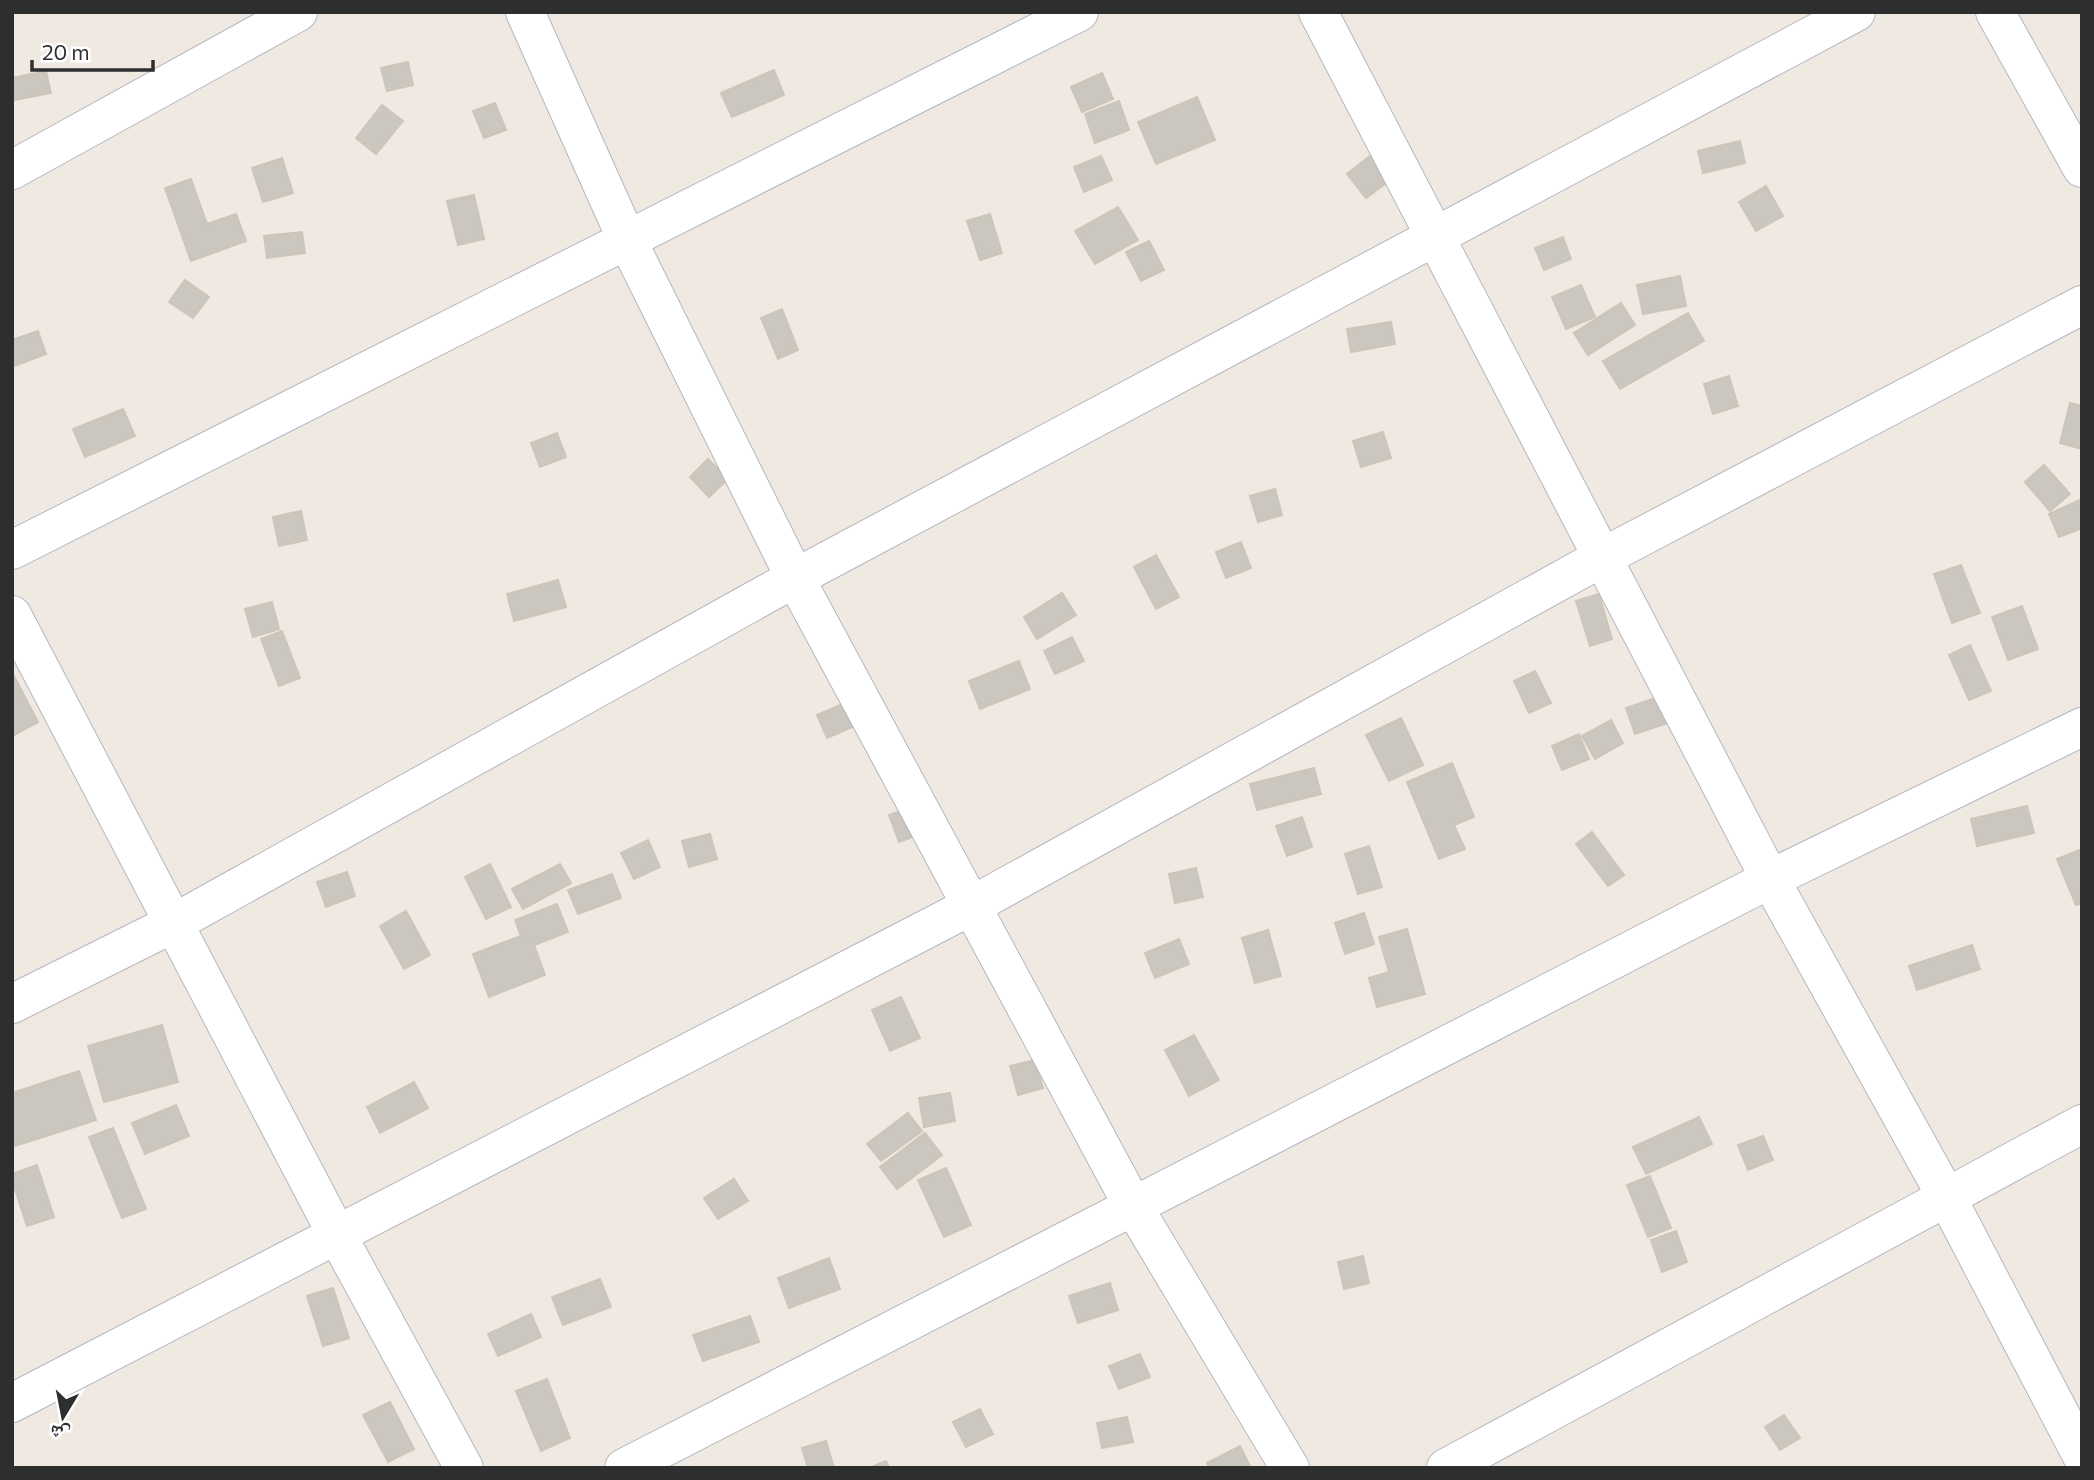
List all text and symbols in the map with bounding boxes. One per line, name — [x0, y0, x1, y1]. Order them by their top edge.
scale bar — [32, 28, 152, 72]
text: 20 m — [42, 39, 90, 64]
north arrow — [28, 1382, 98, 1452]
text: ش — [48, 1420, 72, 1447]

